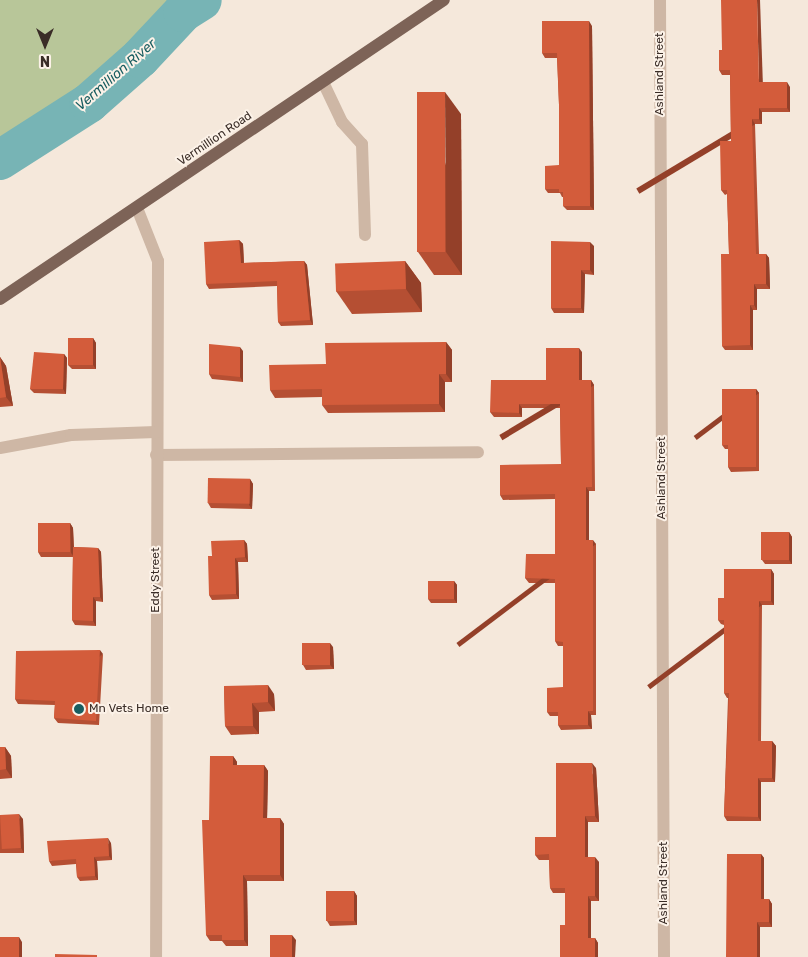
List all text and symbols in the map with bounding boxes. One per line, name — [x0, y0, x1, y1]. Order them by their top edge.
north arrow — [20, 20, 70, 70]
street label: Ashland Street — [653, 32, 667, 116]
water label: Vermillion River — [72, 36, 160, 114]
text: N — [40, 52, 50, 69]
street label: Vermillion Road — [175, 109, 255, 169]
street label: Ashland Street — [655, 436, 669, 520]
street label: Eddy Street — [149, 547, 163, 613]
place label: Mn Vets Home — [89, 702, 169, 716]
marker: Mn Vets Home — [73, 703, 85, 715]
street label: Ashland Street — [657, 841, 671, 925]

